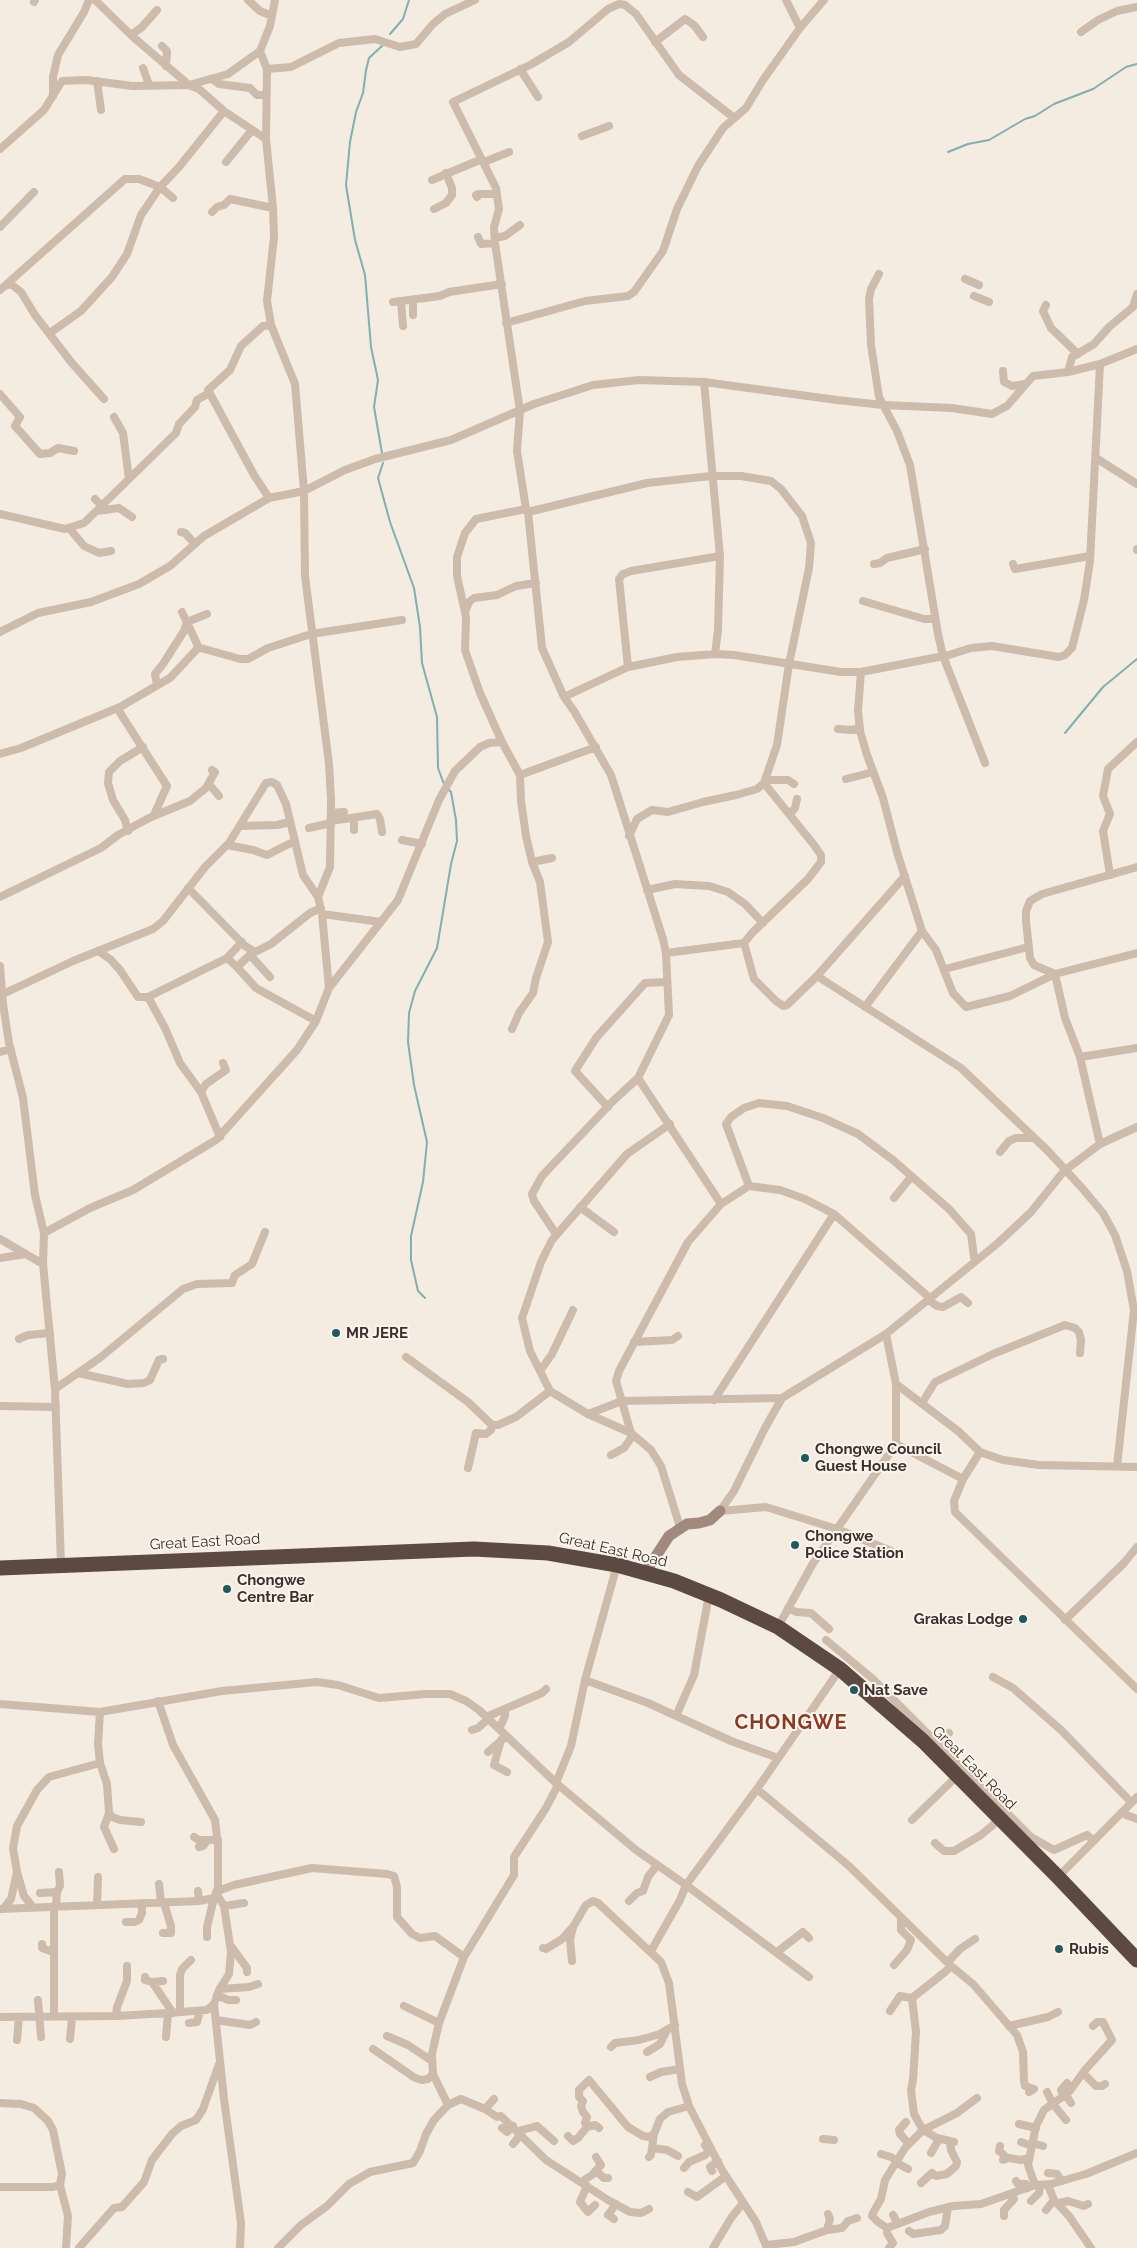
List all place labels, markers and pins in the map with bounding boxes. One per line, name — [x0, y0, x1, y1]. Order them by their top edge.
place label: MR JERE — [346, 1324, 408, 1342]
marker: MR JERE — [330, 1327, 342, 1339]
place label: Chongwe Council Guest House — [815, 1440, 942, 1475]
marker: Chongwe Council Guest House — [799, 1452, 811, 1464]
place label: Chongwe Police Station — [805, 1527, 904, 1562]
marker: Chongwe Police Station — [789, 1539, 801, 1551]
place label: Chongwe Centre Bar — [237, 1571, 314, 1606]
marker: Chongwe Centre Bar — [221, 1583, 233, 1595]
place label: Grakas Lodge — [914, 1610, 1013, 1628]
marker: Grakas Lodge — [1017, 1613, 1029, 1625]
place label: Nat Save — [864, 1681, 928, 1699]
marker: Nat Save — [848, 1684, 860, 1696]
place label: Rubis — [1069, 1940, 1109, 1958]
marker: Rubis — [1053, 1943, 1065, 1955]

